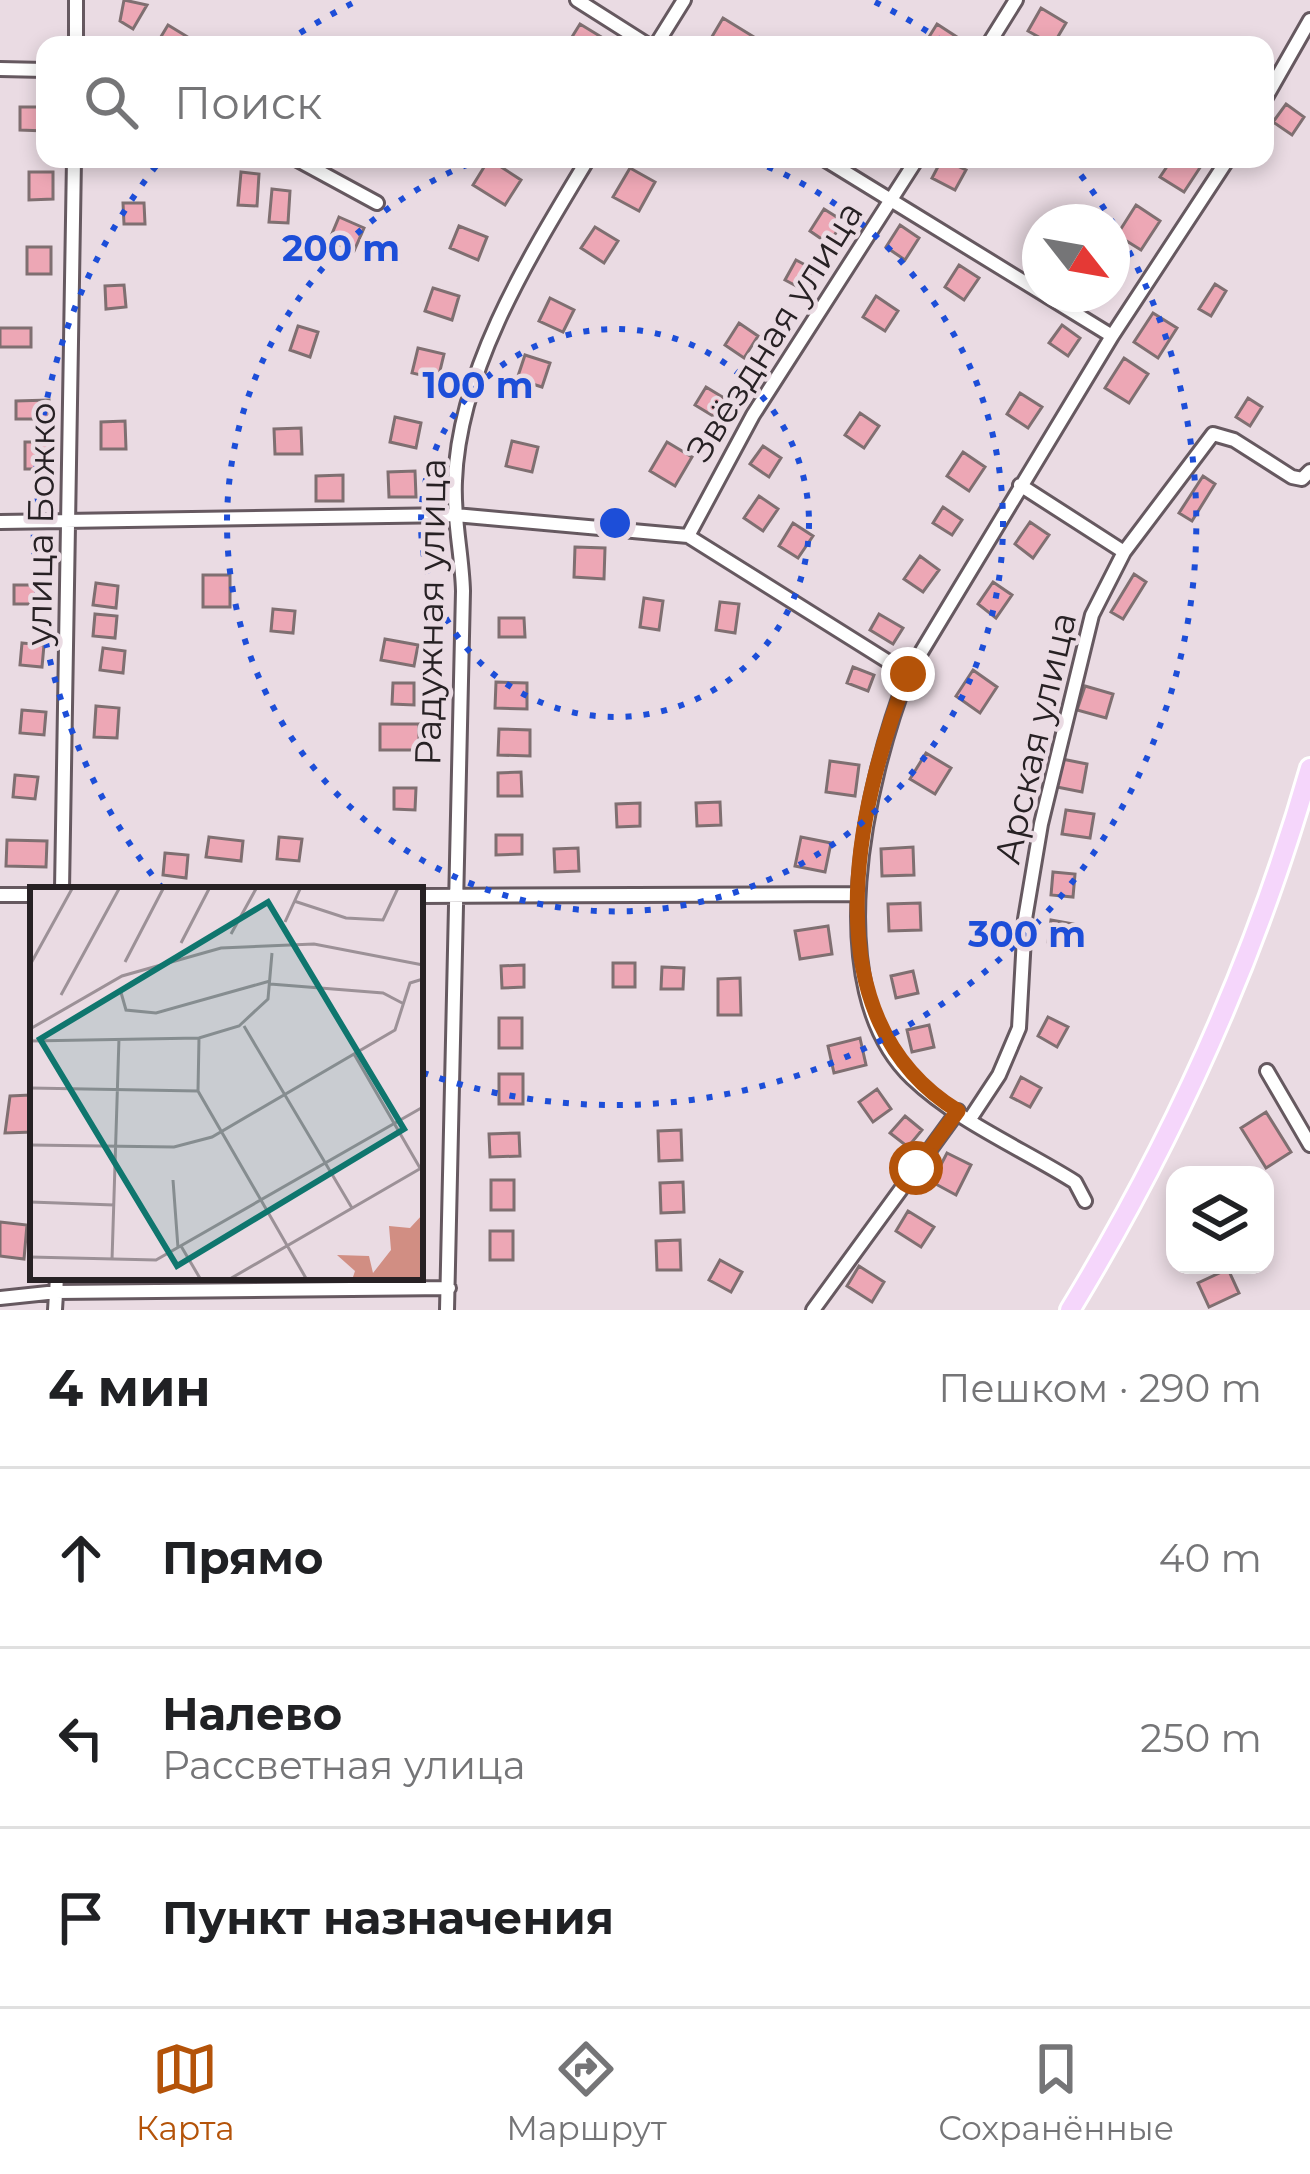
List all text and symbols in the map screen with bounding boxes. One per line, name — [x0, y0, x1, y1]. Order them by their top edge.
search box — [36, 36, 1274, 168]
icon: search — [78, 69, 144, 135]
text: Поиск — [174, 75, 322, 130]
street label: Звёздная улица — [676, 193, 872, 469]
north arrow — [1022, 204, 1130, 312]
text: 200 m — [282, 226, 400, 270]
text: 100 m — [423, 363, 533, 407]
street label: улица Божко — [16, 402, 64, 647]
street label: Радужная улица — [405, 458, 455, 766]
centre of rings — [594, 502, 636, 544]
street label: Арская улица — [985, 608, 1085, 868]
route end — [881, 647, 935, 701]
inset map — [30, 887, 423, 1280]
text: 300 m — [967, 912, 1086, 956]
route start — [889, 1141, 943, 1195]
map controls — [1166, 1166, 1274, 1274]
button: layers — [1166, 1166, 1274, 1274]
text: 4 мин — [48, 1357, 211, 1419]
text: Пешком · 290 m — [938, 1364, 1262, 1412]
icon: ahead — [48, 1525, 114, 1591]
text: Прямо — [162, 1530, 323, 1585]
text: 40 m — [1159, 1534, 1262, 1582]
text: Налево — [162, 1686, 342, 1741]
icon: left — [48, 1705, 114, 1771]
text: 250 m — [1140, 1714, 1262, 1762]
text: Рассветная улица — [162, 1741, 525, 1789]
icon: arrive — [48, 1885, 114, 1951]
text: Пункт назначения — [162, 1890, 614, 1945]
tab: Карта — [136, 2036, 235, 2148]
tab: Маршрут — [506, 2036, 667, 2148]
tab: Сохранённые — [938, 2036, 1174, 2148]

